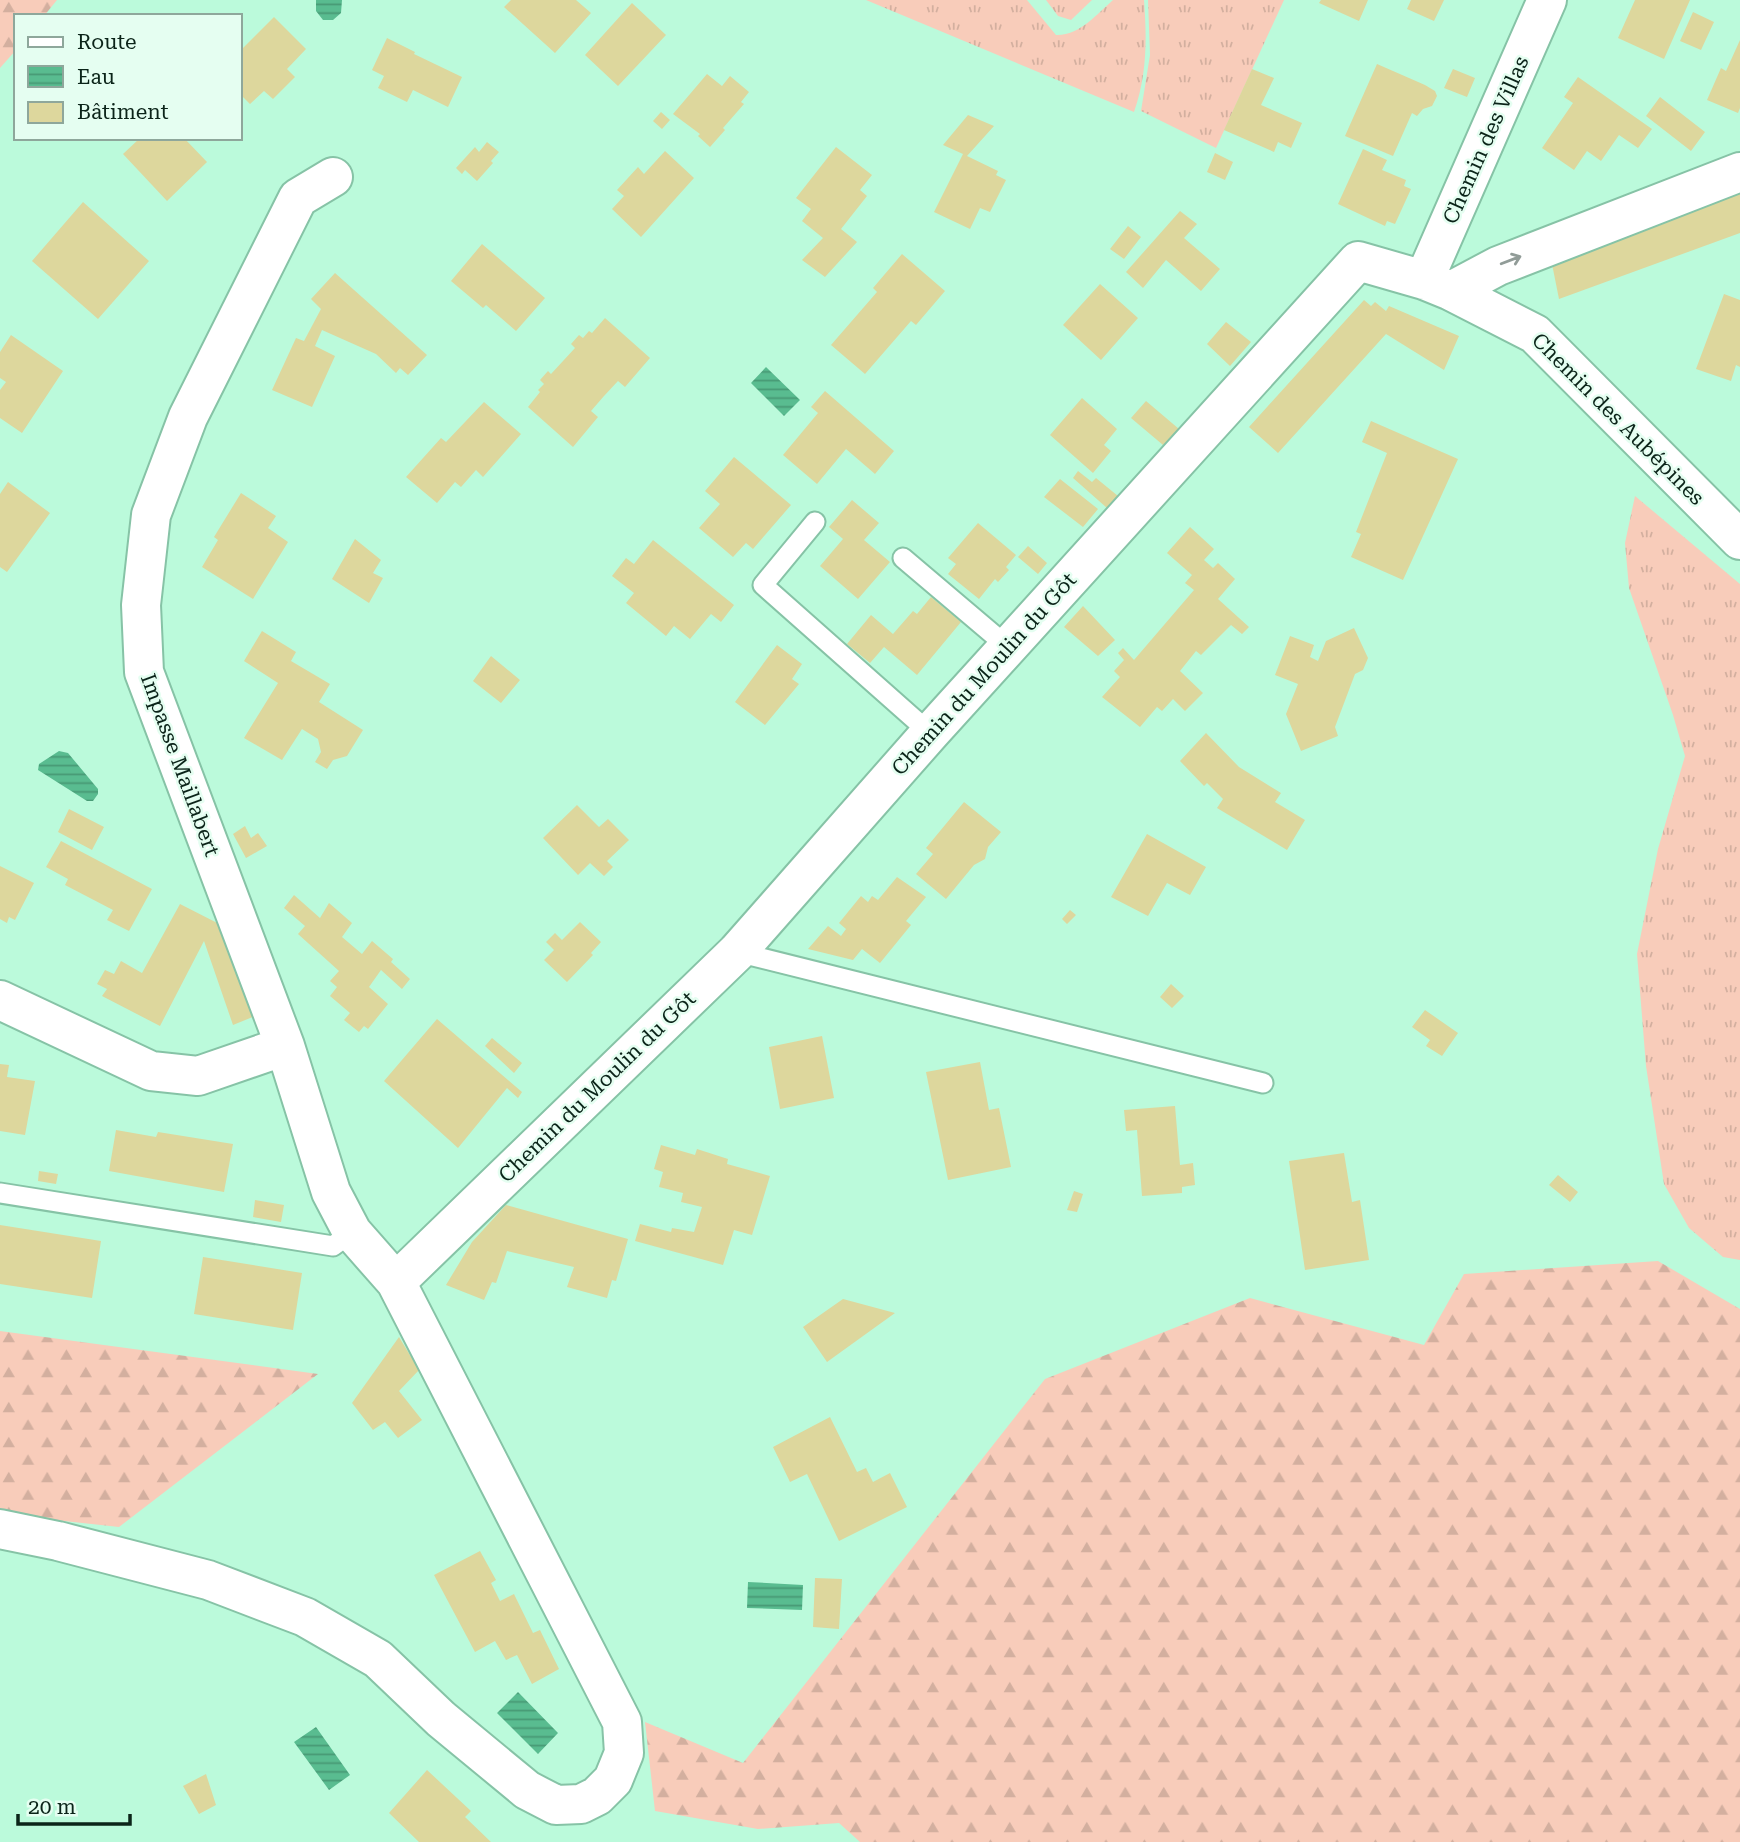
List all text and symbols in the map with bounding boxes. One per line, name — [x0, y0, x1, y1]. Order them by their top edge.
legend — [14, 14, 242, 140]
text: Route — [77, 30, 136, 54]
street label: Chemin des Villas — [1438, 52, 1534, 227]
text: Eau — [77, 65, 115, 89]
text: Bâtiment — [77, 100, 169, 124]
one-way arrow — [1500, 253, 1522, 266]
street label: Chemin des Aubépines — [1527, 328, 1709, 510]
street label: Chemin du Moulin du Gôt — [887, 568, 1081, 780]
street label: Impasse Maillabert — [136, 670, 224, 860]
street label: Chemin du Moulin du Gôt — [494, 987, 700, 1187]
scale bar — [18, 1783, 130, 1827]
text: 20 m — [28, 1795, 76, 1819]

